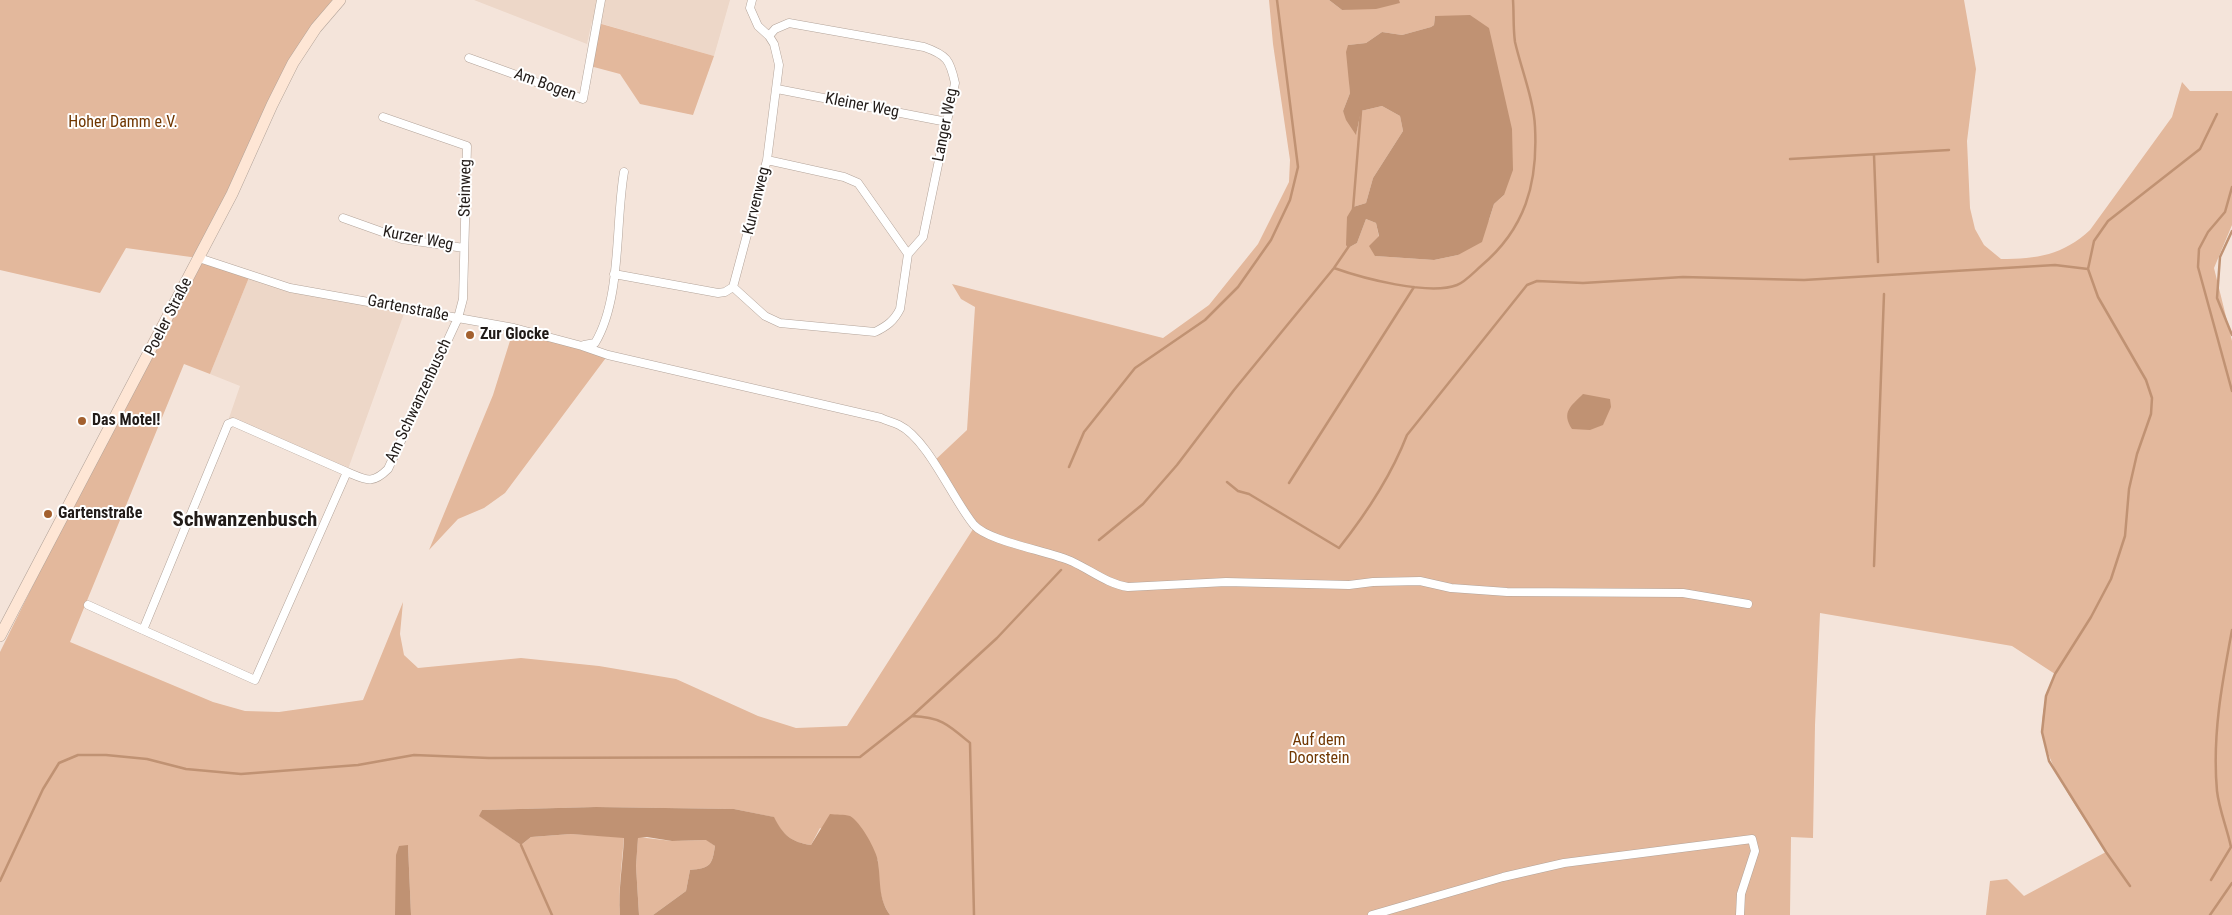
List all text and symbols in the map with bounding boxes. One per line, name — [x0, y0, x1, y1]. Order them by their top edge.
street label: Am Bogen — [511, 65, 579, 105]
street label: Langer Weg — [929, 87, 963, 163]
street label: Kleiner Weg — [824, 89, 900, 123]
park label: Hoher Damm e.V. — [68, 113, 178, 133]
street label: Steinweg — [456, 159, 476, 217]
street label: Kurvenweg — [739, 165, 775, 237]
street label: Kurzer Weg — [381, 223, 455, 255]
street label: Poeler Straße — [141, 275, 197, 359]
street label: Gartenstraße — [366, 292, 450, 326]
place label: Zur Glocke — [480, 325, 549, 345]
marker: Zur Glocke — [464, 329, 476, 341]
street label: Am Schwanzenbusch — [382, 336, 456, 466]
place label: Das Motel! — [92, 411, 160, 431]
marker: Das Motel! — [76, 415, 88, 427]
place label: Gartenstraße — [58, 504, 142, 524]
marker: Gartenstraße — [42, 508, 54, 520]
district label: Schwanzenbusch — [173, 508, 317, 534]
park label: Auf dem Doorstein — [1288, 731, 1350, 769]

